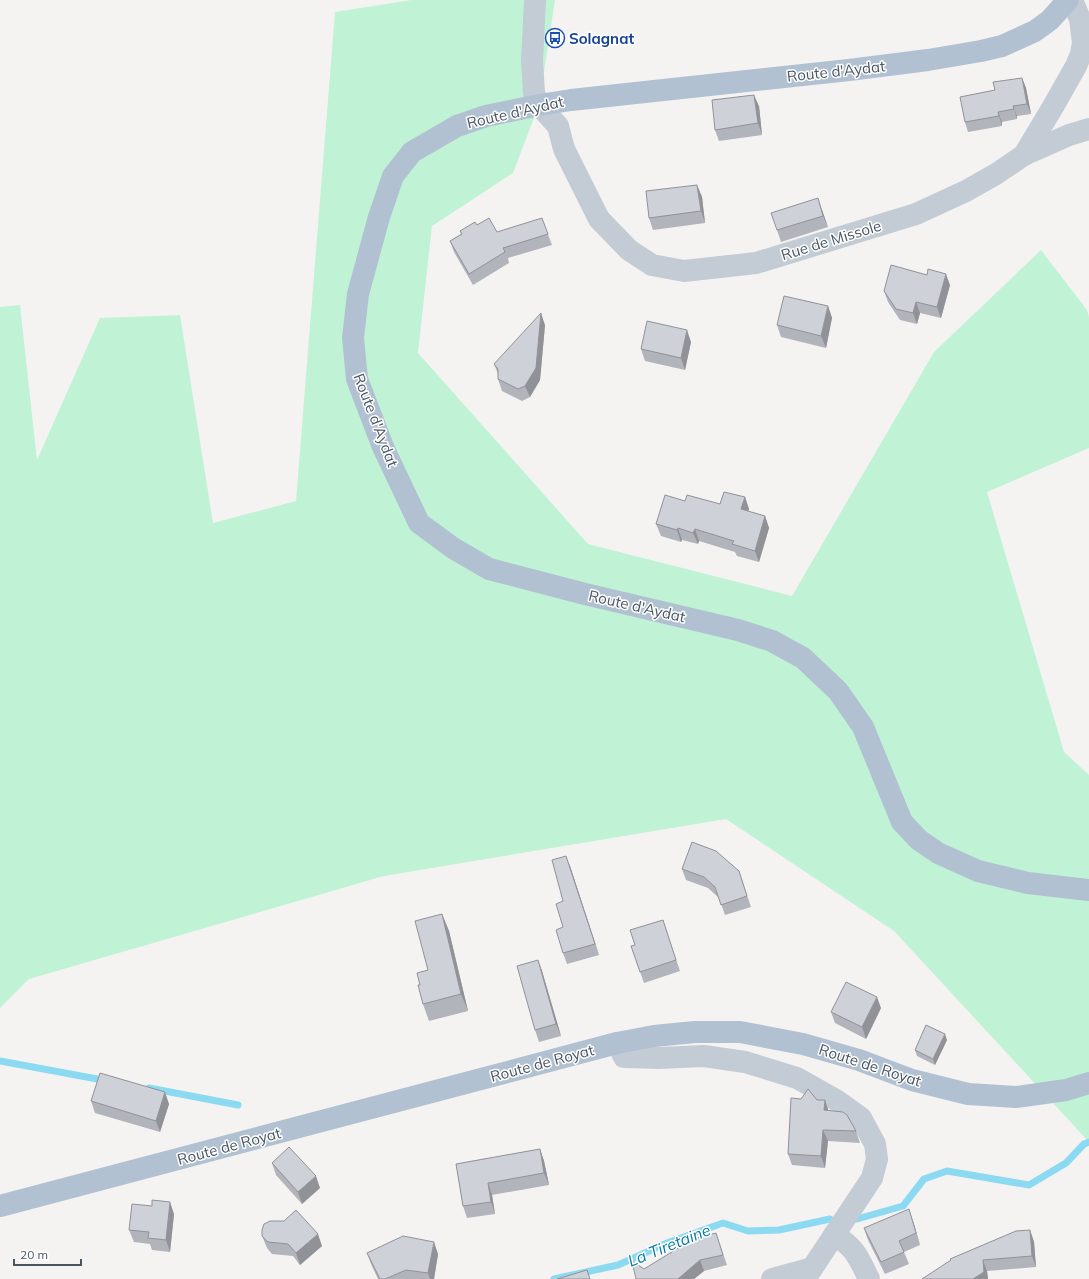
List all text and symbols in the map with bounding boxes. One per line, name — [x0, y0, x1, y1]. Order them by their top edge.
bus stop icon: Solagnat — [544, 27, 566, 49]
place label: Solagnat — [569, 29, 634, 48]
street label: Route d'Aydat — [786, 56, 886, 86]
street label: Route d'Aydat — [465, 92, 565, 132]
street label: Rue de Missole — [779, 216, 883, 264]
street label: Route d'Aydat — [349, 371, 403, 469]
street label: Route d'Aydat — [587, 586, 687, 626]
street label: Route de Royat — [488, 1040, 596, 1086]
street label: Route de Royat — [816, 1040, 924, 1090]
street label: Route de Royat — [175, 1123, 283, 1169]
water label: La Tiretaine — [625, 1219, 714, 1271]
scale bar — [14, 1241, 81, 1267]
text: 20 m — [20, 1247, 48, 1262]

